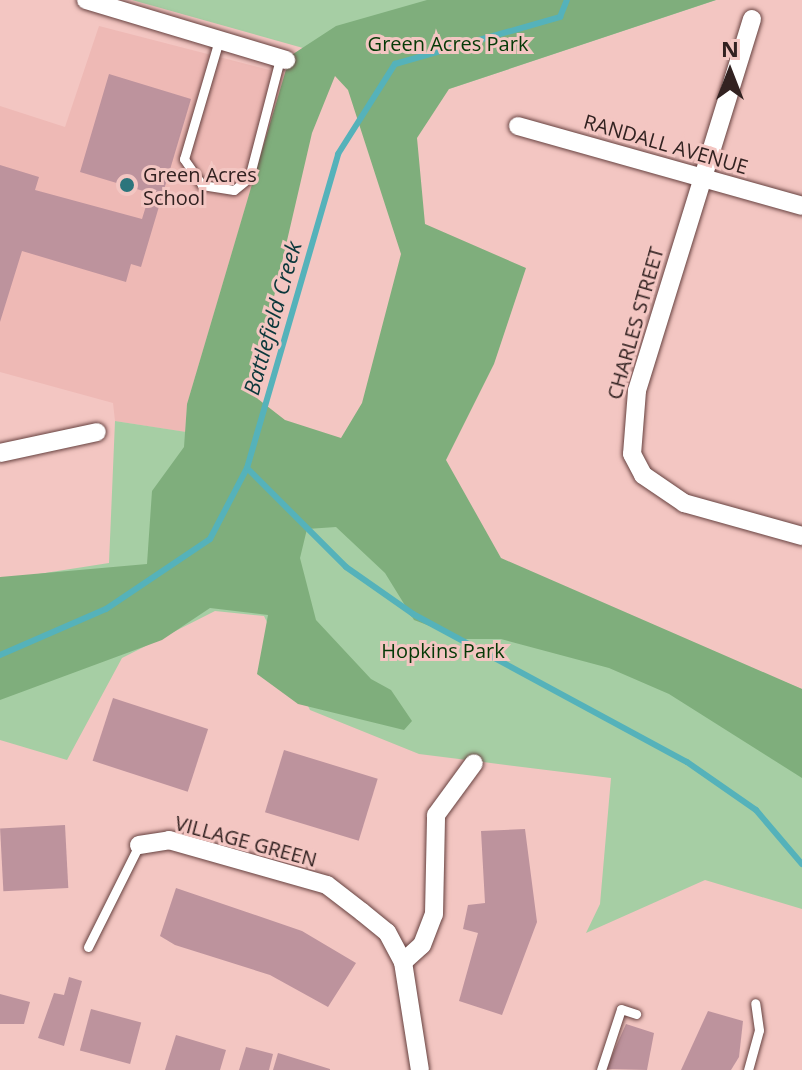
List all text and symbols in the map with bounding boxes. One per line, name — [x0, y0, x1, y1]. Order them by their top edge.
park label: Green Acres Park — [368, 31, 528, 55]
north arrow — [690, 32, 770, 112]
text: N — [721, 33, 739, 63]
street label: RANDALL AVENUE — [581, 109, 751, 179]
place label: Green Acres School — [143, 162, 257, 209]
marker: Green Acres School — [118, 176, 136, 194]
water label: Battlefield Creek — [237, 238, 307, 398]
street label: CHARLES STREET — [602, 244, 668, 402]
park label: Hopkins Park — [381, 638, 505, 662]
street label: VILLAGE GREEN — [172, 811, 320, 871]

